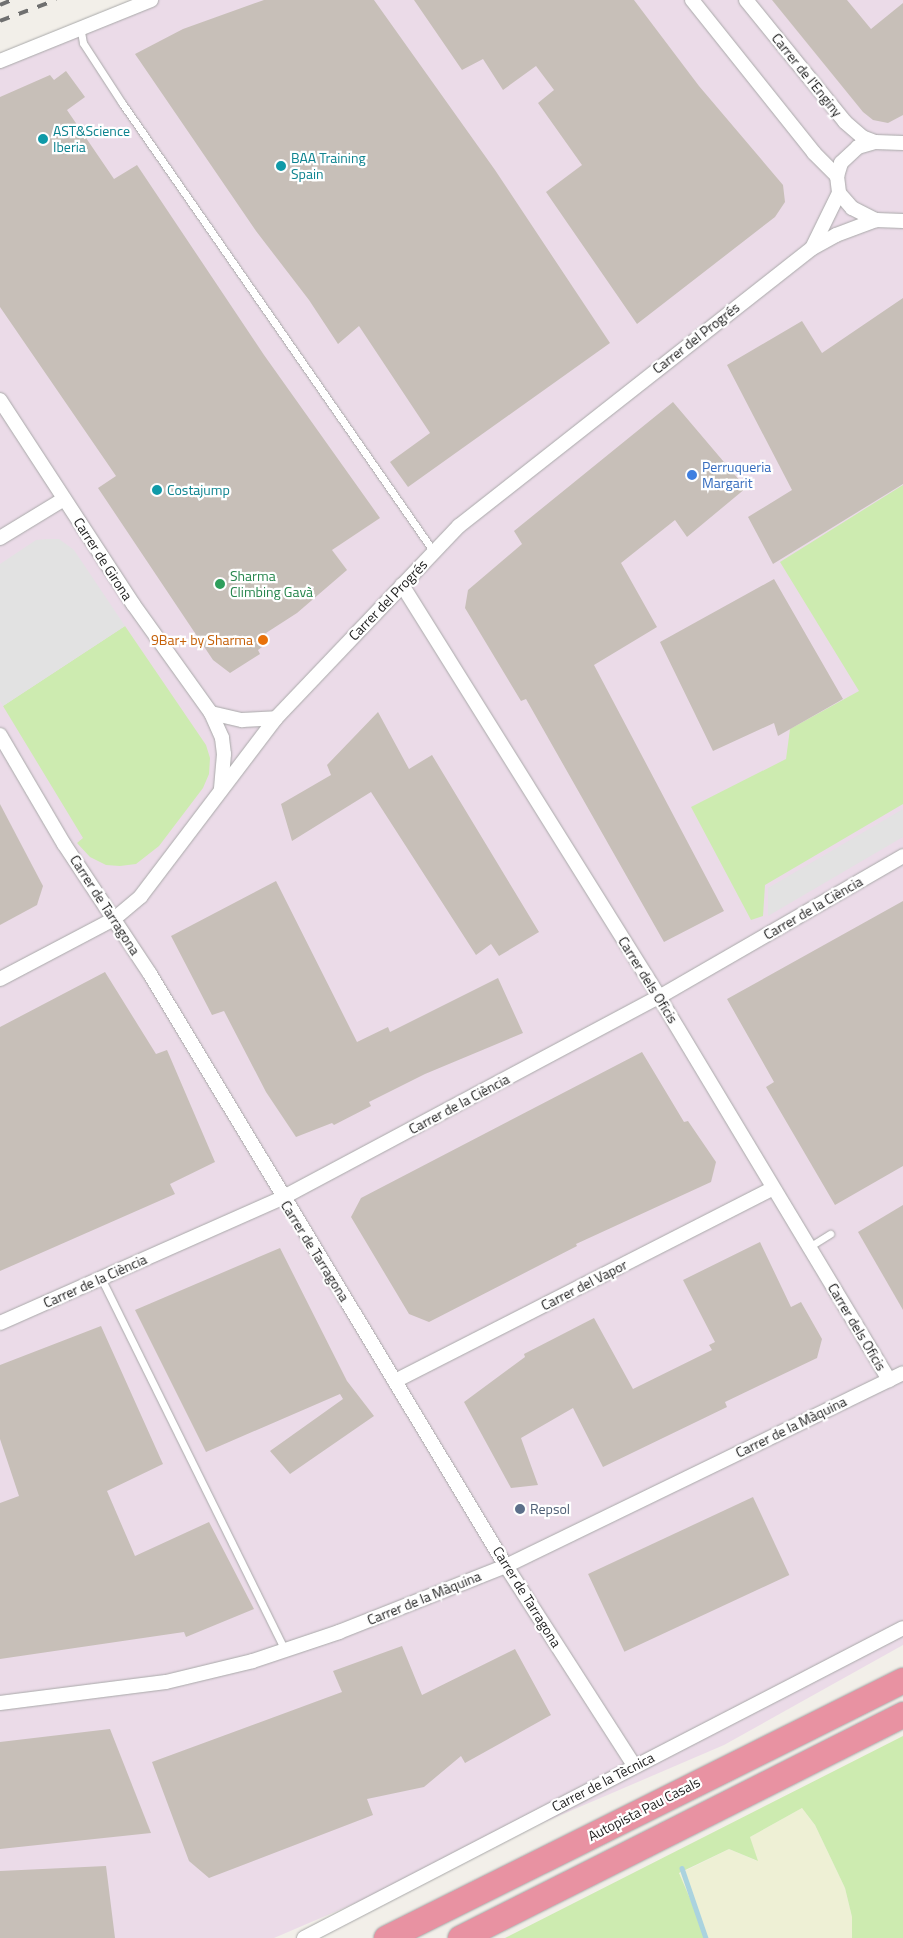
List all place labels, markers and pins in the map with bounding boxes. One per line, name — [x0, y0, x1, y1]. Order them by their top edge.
place label: AST&Science Iberia — [53, 123, 130, 156]
marker: AST&Science Iberia — [37, 133, 49, 145]
place label: BAA Training Spain — [291, 150, 366, 182]
marker: BAA Training Spain — [275, 160, 287, 172]
place label: Perruqueria Margarit — [702, 459, 771, 492]
marker: Perruqueria Margarit — [686, 469, 698, 481]
place label: Costajump — [167, 482, 230, 498]
marker: Costajump — [151, 484, 163, 496]
place label: Sharma Climbing Gavà — [230, 568, 313, 600]
marker: Sharma Climbing Gavà — [214, 578, 226, 590]
place label: 9Bar+ by Sharma — [151, 632, 253, 648]
marker: 9Bar+ by Sharma — [257, 634, 269, 646]
place label: Repsol — [530, 1501, 570, 1517]
marker: Repsol — [514, 1503, 526, 1515]

